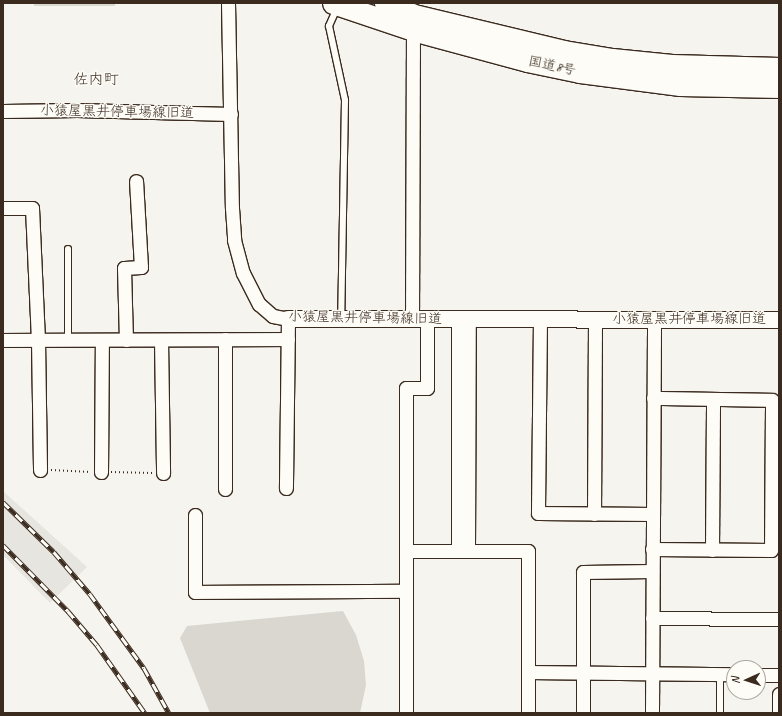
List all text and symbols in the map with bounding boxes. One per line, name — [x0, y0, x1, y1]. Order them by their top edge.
street label: 国道8号 — [527, 53, 577, 79]
district label: 佐内町 — [74, 71, 118, 89]
street label: 小猿屋黒井停車場線旧道 — [40, 102, 194, 122]
street label: 小猿屋黒井停車場線旧道 — [288, 308, 442, 328]
street label: 小猿屋黒井停車場線旧道 — [612, 311, 766, 327]
north arrow — [726, 660, 766, 700]
text: N — [728, 677, 742, 684]

